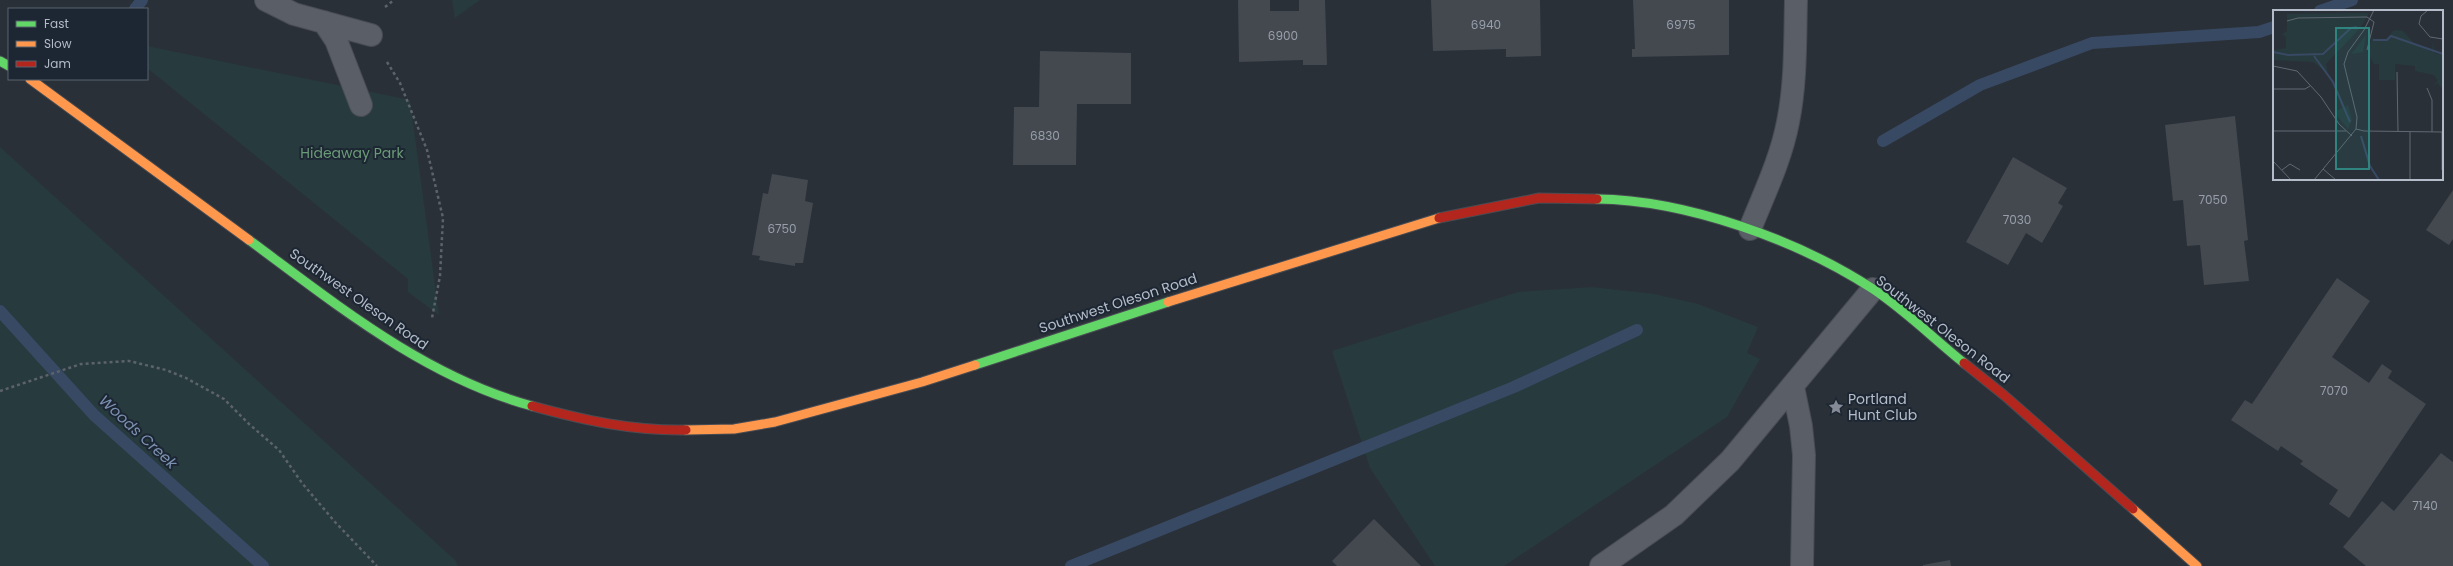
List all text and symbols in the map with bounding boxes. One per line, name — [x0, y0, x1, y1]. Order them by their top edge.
legend — [8, 8, 148, 80]
inset map — [2273, 10, 2443, 180]
text: Fast — [44, 15, 69, 32]
house number: 6940 — [1471, 16, 1501, 33]
house number: 6975 — [1666, 16, 1696, 33]
house number: 6900 — [1268, 27, 1298, 44]
text: Slow — [44, 35, 72, 52]
text: Jam — [44, 55, 71, 72]
house number: 6830 — [1030, 127, 1060, 144]
park label: Hideaway Park — [300, 143, 404, 163]
house number: 7050 — [2198, 191, 2228, 208]
house number: 7030 — [2003, 211, 2031, 228]
house number: 6750 — [767, 220, 797, 237]
street label: Southwest Oleson Road — [286, 243, 432, 355]
street label: Southwest Oleson Road — [1036, 268, 1200, 338]
street label: Southwest Oleson Road — [1872, 270, 2014, 388]
house number: 7070 — [2320, 382, 2348, 399]
place label: Portland Hunt Club — [1848, 389, 1917, 425]
water label: Woods Creek — [95, 390, 183, 474]
place icon: Portland Hunt Club — [1827, 398, 1845, 416]
house number: 7140 — [2412, 497, 2438, 514]

